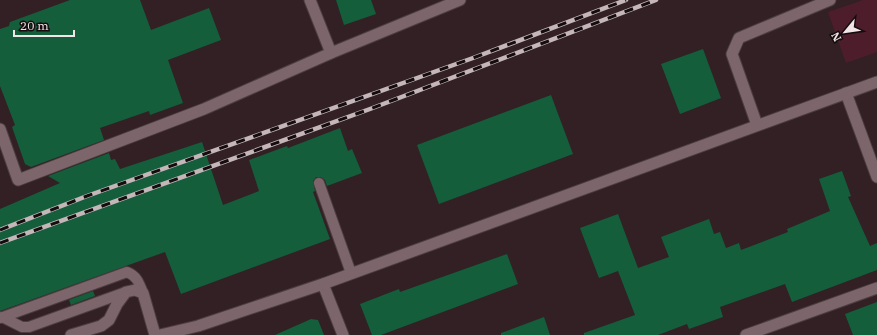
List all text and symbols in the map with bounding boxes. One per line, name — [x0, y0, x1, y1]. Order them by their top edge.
scale bar — [14, 12, 74, 38]
north arrow — [825, 12, 865, 52]
text: 20 m — [20, 18, 49, 33]
text: N — [828, 29, 844, 44]

